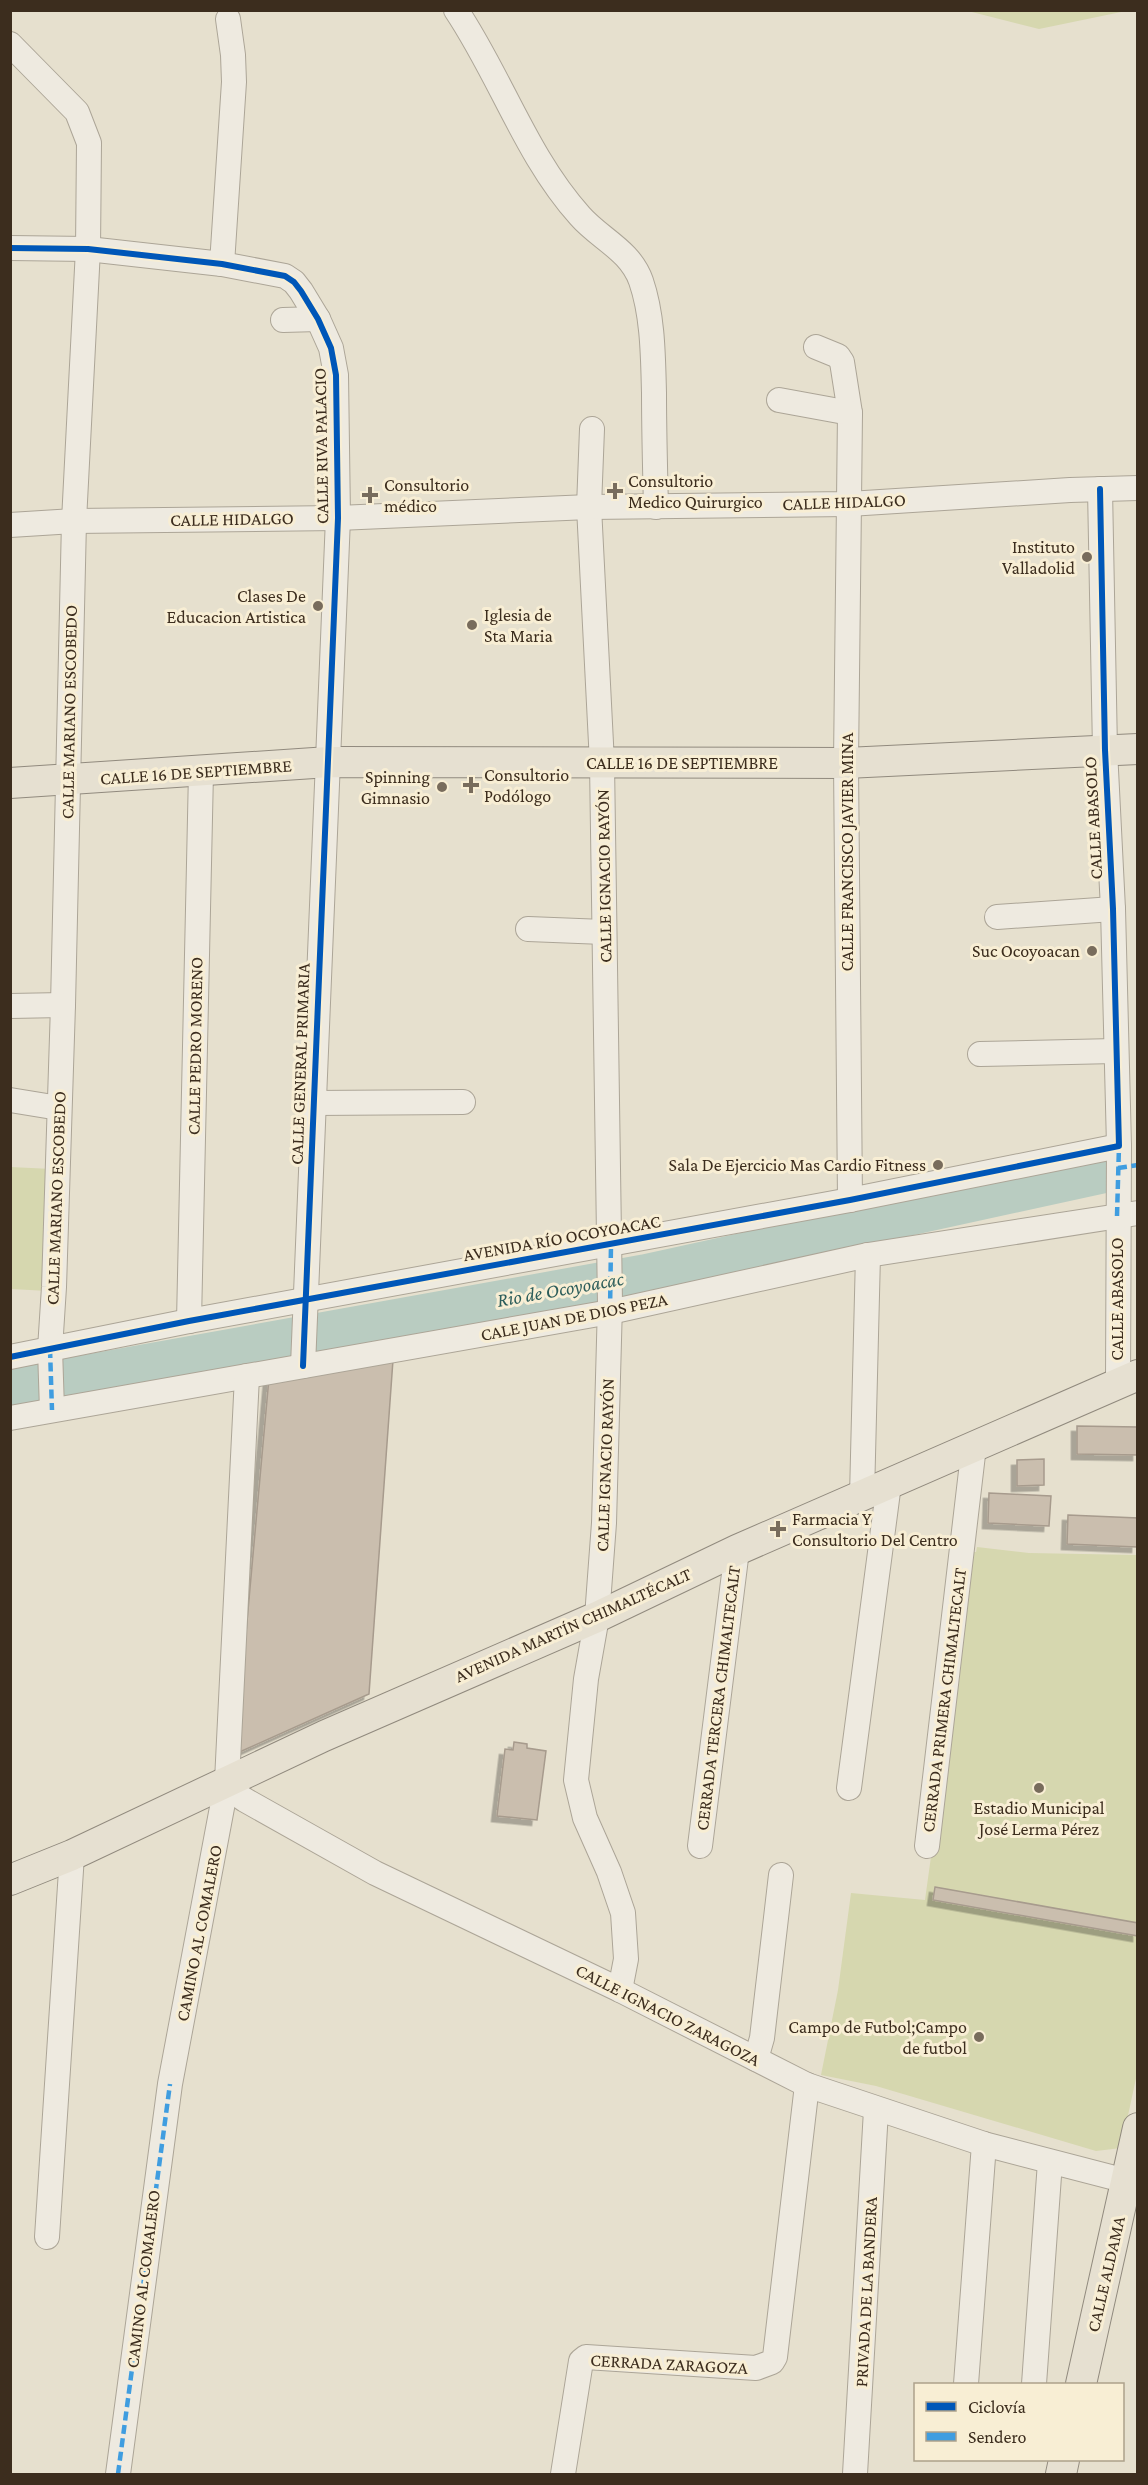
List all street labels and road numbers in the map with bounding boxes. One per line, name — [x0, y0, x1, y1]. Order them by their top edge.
street label: CALLE RIVA PALACIO — [310, 368, 332, 524]
street label: CALLE HIDALGO — [782, 490, 906, 514]
street label: CALLE HIDALGO — [170, 508, 294, 530]
street label: CALLE MARIANO ESCOBEDO — [57, 605, 81, 819]
street label: CALLE FRANCISCO JAVIER MINA — [837, 732, 857, 972]
street label: CALLE 16 DE SEPTIEMBRE — [586, 753, 778, 773]
street label: CALLE 16 DE SEPTIEMBRE — [99, 755, 293, 789]
street label: CALLE ABASOLO — [1080, 756, 1106, 880]
street label: CALLE IGNACIO RAYÓN — [592, 789, 616, 963]
street label: CALLE PEDRO MORENO — [183, 957, 207, 1135]
street label: CALLE GENERAL PRIMARIA — [286, 962, 314, 1165]
street label: CALLE MARIANO ESCOBEDO — [42, 1091, 70, 1305]
street label: AVENIDA RÍO OCOYOACAC — [462, 1211, 663, 1265]
street label: CALLE ABASOLO — [1107, 1237, 1127, 1361]
street label: CALE JUAN DE DIOS PEZA — [479, 1289, 670, 1345]
street label: CALLE IGNACIO RAYÓN — [592, 1378, 618, 1552]
street label: AVENIDA MARTÍN CHIMALTÉCALT — [452, 1564, 694, 1686]
street label: CERRADA TERCERA CHIMALTECALT — [692, 1564, 744, 1832]
street label: CERRADA PRIMERA CHIMALTECALT — [918, 1566, 970, 1833]
street label: CAMINO AL COMALERO — [172, 1843, 226, 2023]
street label: CALLE IGNACIO ZARAGOZA — [573, 1960, 764, 2071]
street label: CAMINO AL COMALERO — [122, 2189, 164, 2369]
street label: PRIVADA DE LA BANDERA — [851, 2195, 881, 2388]
street label: CALLE ALDAMA — [1083, 2213, 1129, 2334]
street label: CERRADA ZARAGOZA — [590, 2350, 749, 2378]

